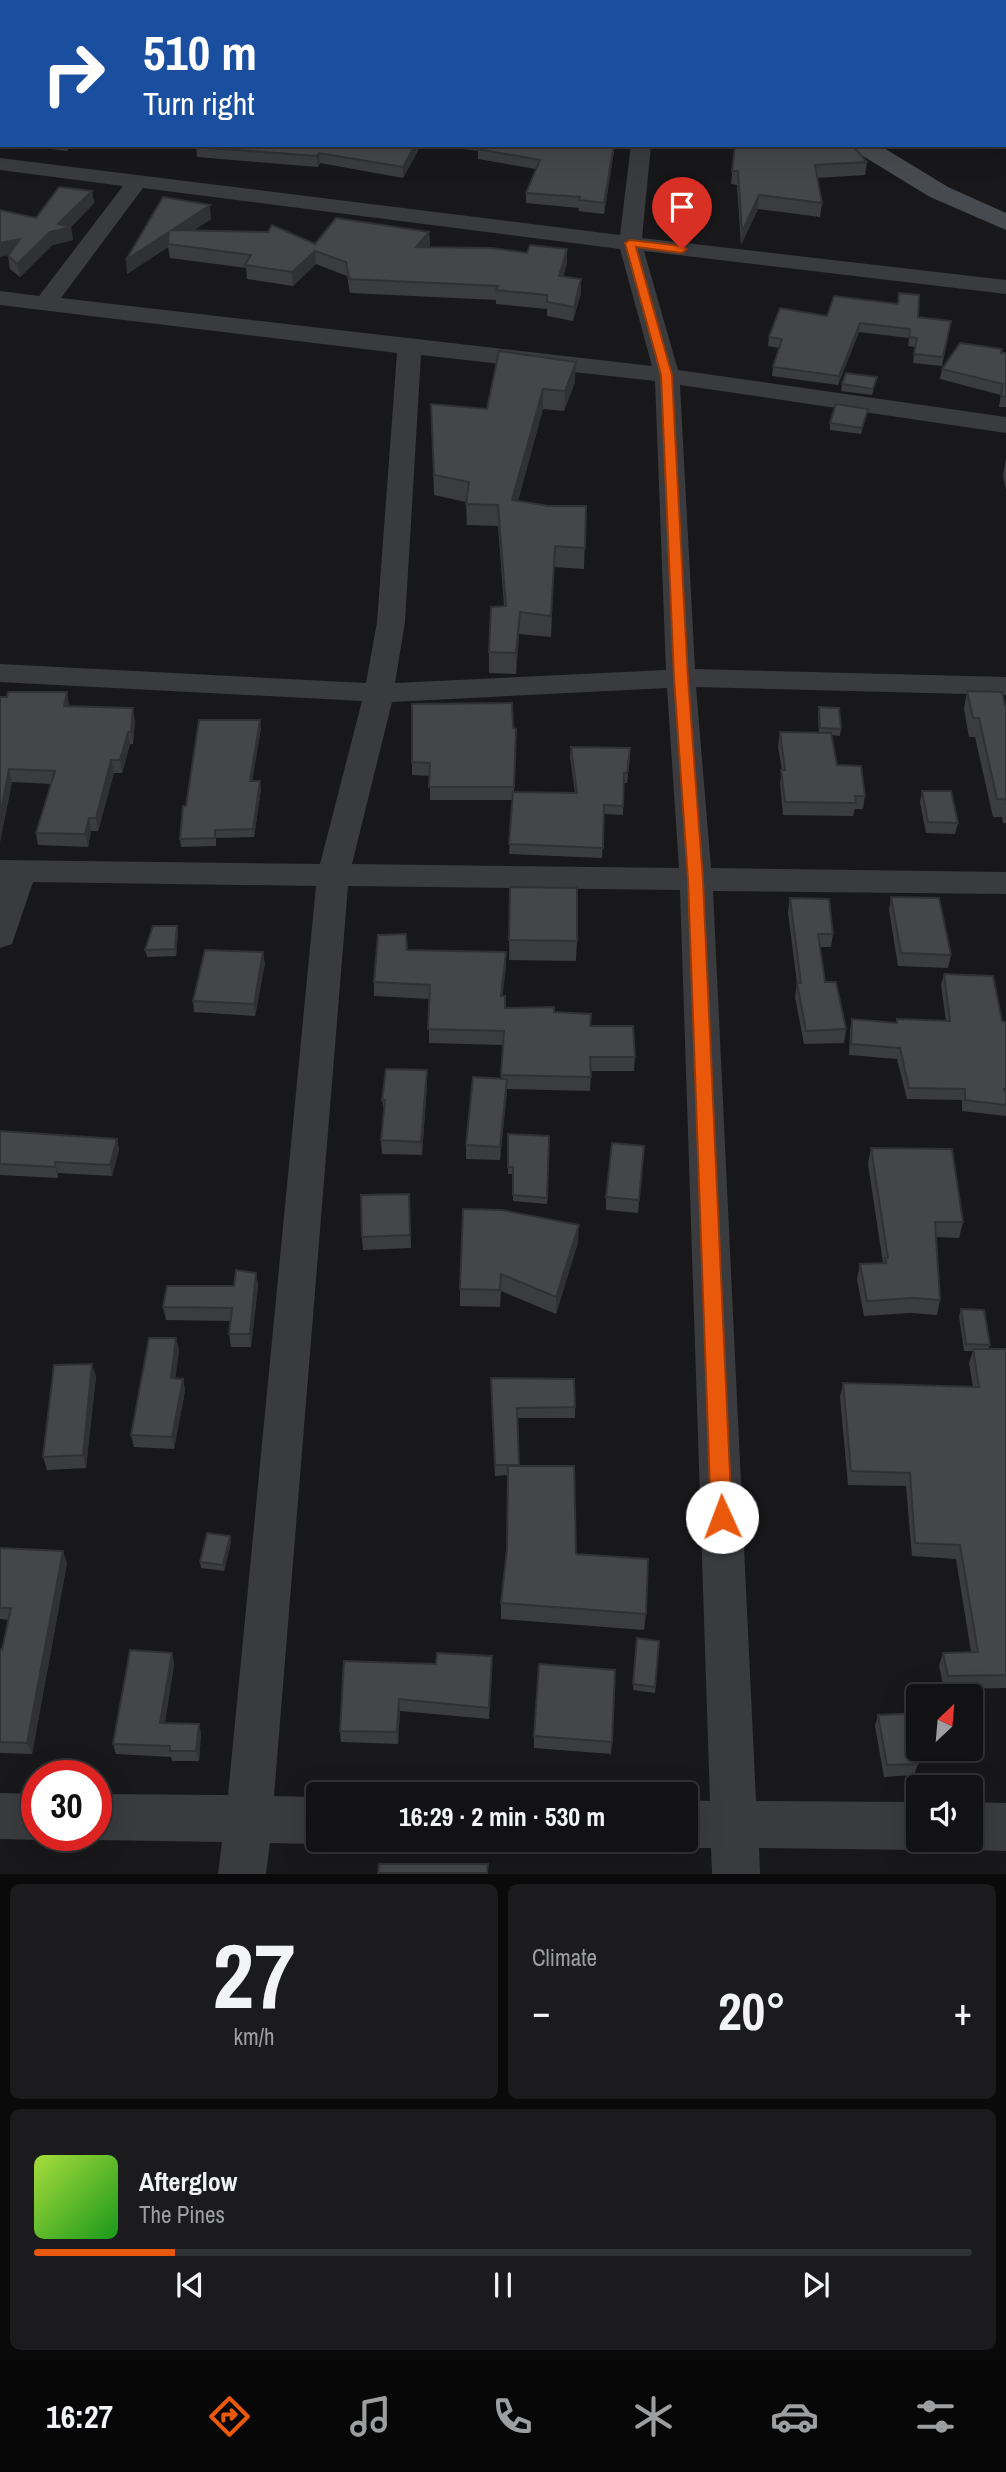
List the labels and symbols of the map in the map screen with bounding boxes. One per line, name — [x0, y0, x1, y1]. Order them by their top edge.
pin — [652, 177, 712, 249]
position arrow — [685, 1480, 759, 1554]
north arrow — [906, 1684, 984, 1760]
speed limit sign: 30 — [21, 1760, 112, 1851]

